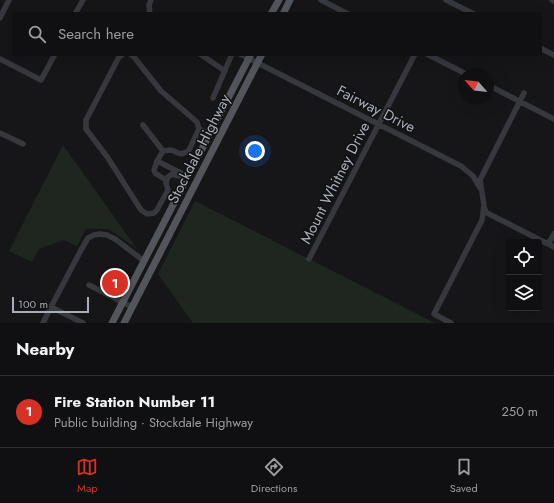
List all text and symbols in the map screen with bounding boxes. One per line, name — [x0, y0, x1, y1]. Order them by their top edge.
search box — [12, 12, 542, 56]
icon: search — [26, 23, 48, 45]
text: Search here — [58, 23, 134, 45]
north arrow — [458, 68, 494, 104]
street label: Fairway Drive — [333, 80, 419, 138]
street label: Stockdale Highway — [162, 90, 236, 208]
street label: Mount Whitney Drive — [295, 118, 375, 248]
your location — [245, 141, 265, 161]
map controls — [506, 239, 542, 311]
button: locate — [506, 239, 542, 275]
pin: 1 — [102, 268, 128, 298]
button: layers — [506, 275, 542, 311]
scale bar — [12, 295, 89, 314]
text: 100 m — [18, 296, 48, 312]
text: Nearby — [16, 337, 74, 361]
text: Fire Station Number 11 — [54, 391, 215, 413]
text: 1 — [26, 402, 32, 421]
text: 250 m — [501, 402, 538, 421]
text: Public building · Stockdale Highway — [54, 413, 253, 432]
tab: Map — [76, 456, 98, 496]
tab: Directions — [251, 456, 297, 496]
tab: Saved — [450, 456, 478, 496]

